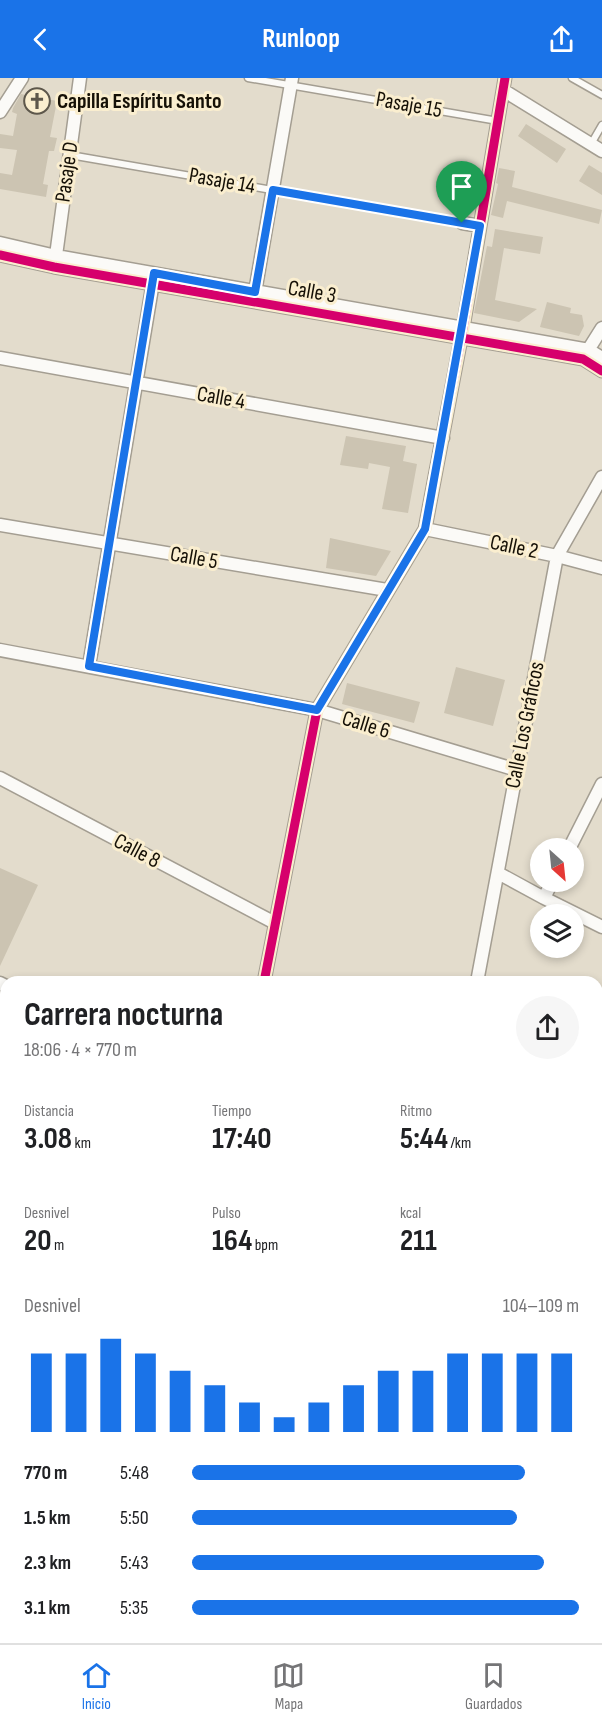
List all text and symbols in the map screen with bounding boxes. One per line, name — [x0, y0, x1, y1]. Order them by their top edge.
icon: back — [24, 23, 57, 56]
text: Runloop — [262, 23, 340, 55]
icon: share — [545, 23, 578, 56]
church icon: Capilla Espíritu Santo — [22, 86, 52, 116]
street label: Pasaje 15 — [374, 86, 444, 124]
place label: Capilla Espíritu Santo — [57, 88, 222, 115]
street label: Pasaje D — [49, 140, 85, 204]
pin — [436, 161, 487, 223]
street label: Pasaje 14 — [187, 162, 257, 200]
icon: arrive — [445, 170, 478, 203]
street label: Calle 3 — [286, 274, 338, 310]
street label: Calle 4 — [195, 380, 247, 416]
street label: Calle 2 — [488, 529, 540, 565]
street label: Calle 5 — [168, 541, 220, 576]
street label: Calle Los Gráficos — [499, 659, 551, 791]
street label: Calle 6 — [339, 705, 393, 745]
street label: Calle 8 — [109, 828, 165, 874]
north arrow — [530, 838, 584, 892]
map controls — [530, 838, 584, 958]
button: layers — [530, 904, 584, 958]
text: Carrera nocturna — [24, 995, 223, 1035]
button: share — [516, 996, 579, 1059]
text: 18:06 · 4 × 770 m — [24, 1038, 137, 1062]
text: Distancia — [24, 1102, 74, 1121]
text: Tiempo — [212, 1102, 251, 1121]
text: Ritmo — [400, 1102, 432, 1121]
text: 3.08 — [24, 1121, 72, 1157]
text: 17:40 — [212, 1121, 271, 1157]
text: 5:44 — [400, 1121, 448, 1157]
text: km — [72, 1134, 91, 1153]
text: /km — [448, 1134, 471, 1153]
text: Desnivel — [24, 1204, 69, 1223]
text: Pulso — [212, 1204, 241, 1223]
text: kcal — [400, 1204, 421, 1223]
text: 20 — [24, 1223, 51, 1259]
text: 164 — [212, 1223, 252, 1259]
text: 211 — [400, 1223, 437, 1259]
text: m — [51, 1236, 64, 1255]
text: bpm — [252, 1236, 278, 1255]
text: Desnivel — [24, 1294, 81, 1318]
text: 104–109 m — [503, 1294, 579, 1318]
text: 770 m — [24, 1461, 67, 1485]
text: 5:48 — [120, 1461, 149, 1485]
text: 1.5 km — [24, 1506, 70, 1530]
text: 5:50 — [120, 1506, 149, 1530]
text: 2.3 km — [24, 1551, 71, 1575]
text: 5:43 — [120, 1551, 149, 1575]
text: 3.1 km — [24, 1596, 70, 1620]
text: 5:35 — [120, 1596, 148, 1620]
tab: Inicio — [80, 1659, 113, 1714]
tab: Mapa — [272, 1659, 305, 1714]
tab: Guardados — [465, 1659, 522, 1714]

